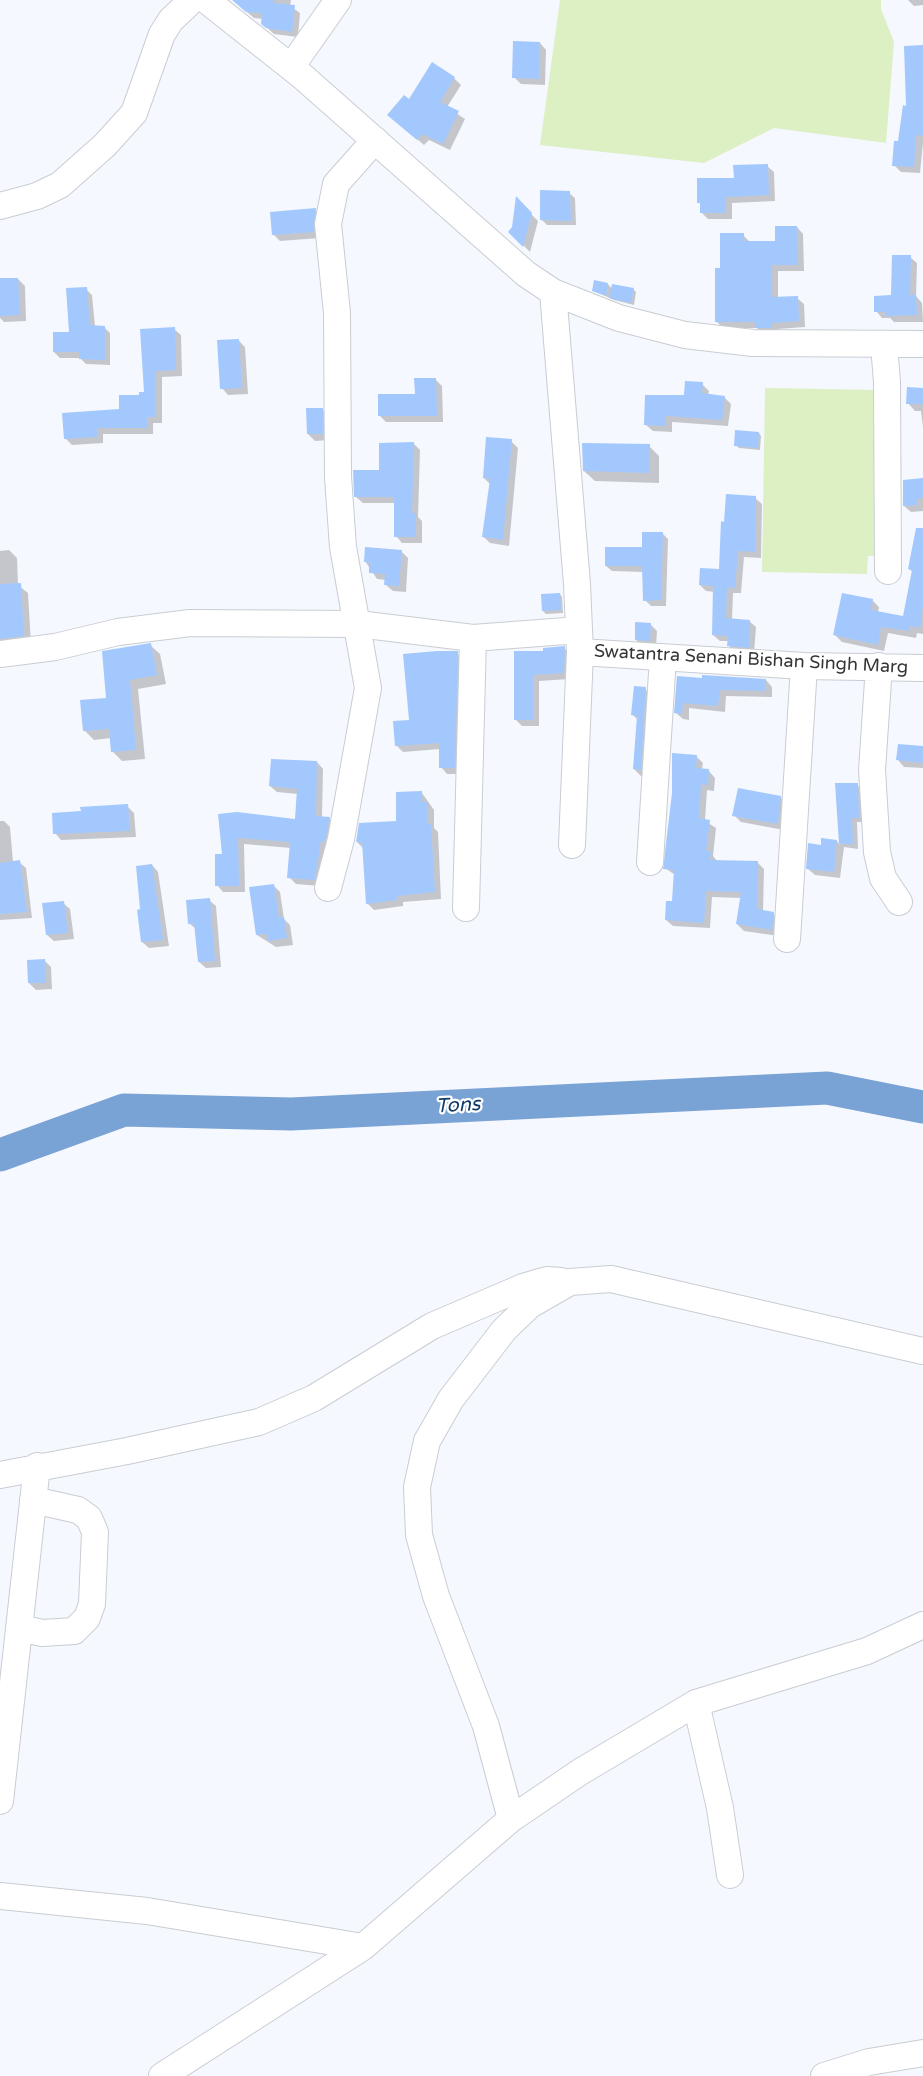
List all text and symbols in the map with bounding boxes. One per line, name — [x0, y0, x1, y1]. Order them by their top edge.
street label: Swatantra Senani Bishan Singh Marg — [593, 641, 909, 679]
water label: Tons — [435, 1093, 481, 1119]

